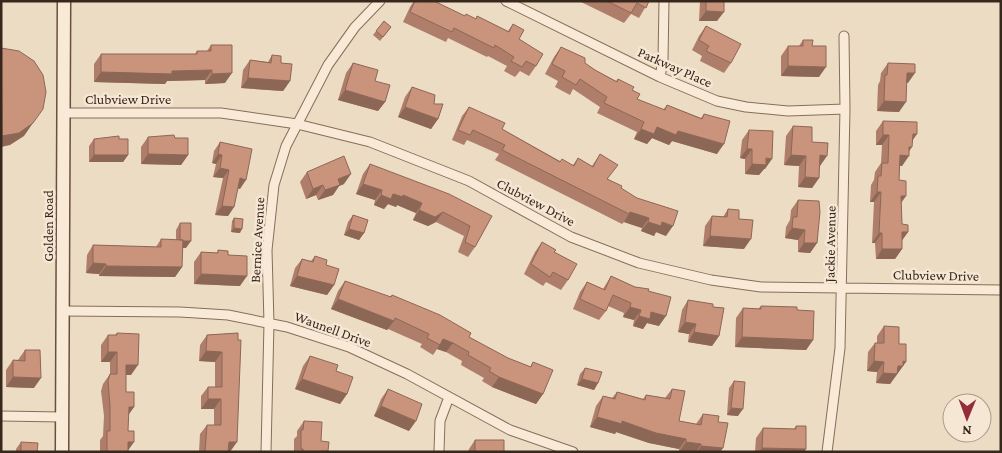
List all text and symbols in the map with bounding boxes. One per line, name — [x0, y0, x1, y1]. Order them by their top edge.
street label: Parkway Place — [635, 44, 715, 90]
street label: Clubview Drive — [85, 91, 171, 107]
street label: Clubview Drive — [494, 175, 578, 229]
street label: Golden Road — [40, 190, 56, 262]
street label: Bernice Avenue — [247, 197, 267, 283]
street label: Jackie Avenue — [821, 205, 839, 285]
street label: Clubview Drive — [893, 266, 979, 284]
street label: Waunell Drive — [293, 308, 373, 350]
north arrow — [942, 393, 992, 443]
text: N — [961, 423, 972, 439]

